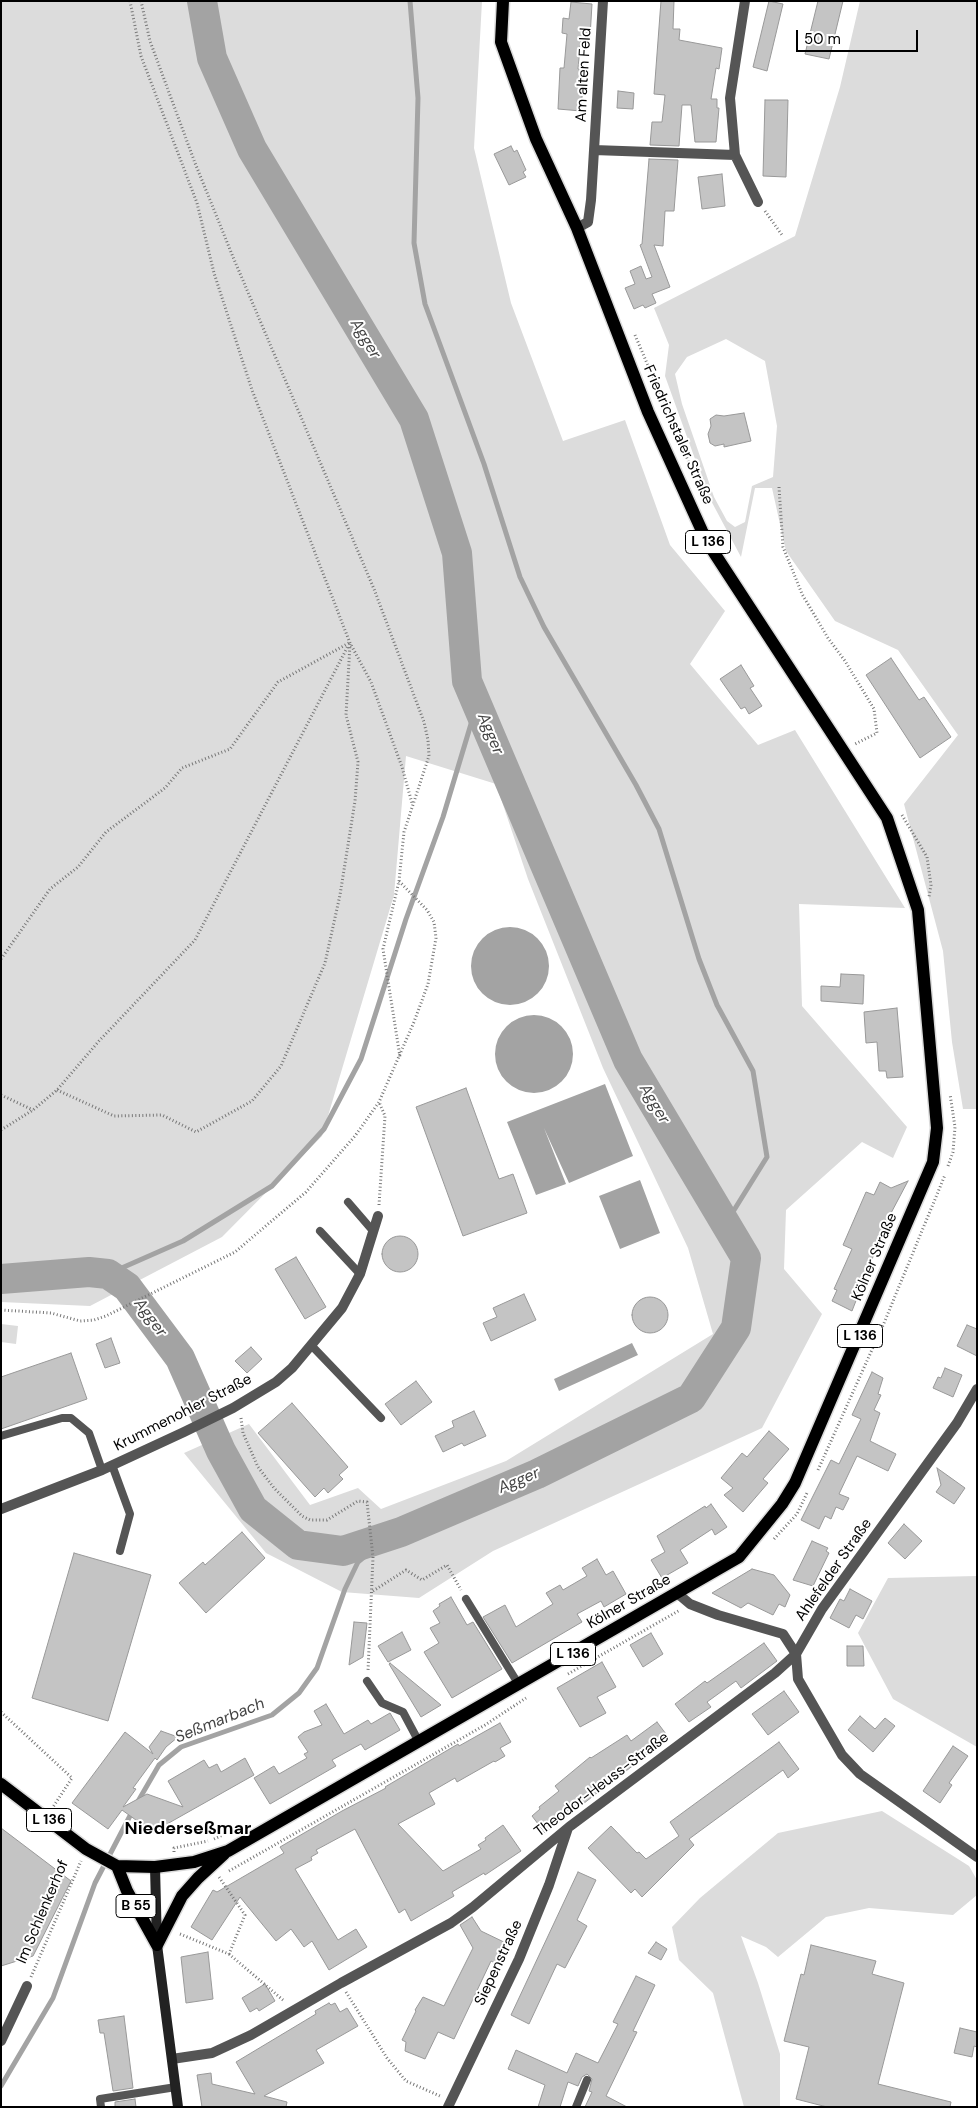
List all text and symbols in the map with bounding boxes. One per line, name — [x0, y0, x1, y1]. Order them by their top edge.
scale bar — [798, 20, 920, 52]
street label: Am alten Feld — [573, 27, 595, 123]
text: 50 m — [804, 29, 841, 49]
water label: Agger — [346, 316, 384, 362]
street label: Friedrichstaler Straße — [639, 363, 717, 507]
road number: L 136 — [686, 530, 730, 554]
water label: Agger — [473, 710, 507, 758]
water label: Agger — [635, 1081, 673, 1127]
street label: Kölner Straße — [848, 1210, 902, 1304]
water label: Agger — [129, 1295, 171, 1341]
road number: L 136 — [838, 1324, 882, 1348]
street label: Krummenohler Straße — [111, 1370, 255, 1456]
water label: Agger — [495, 1464, 543, 1498]
street label: Ahlefelder Straße — [792, 1515, 876, 1625]
street label: Kölner Straße — [584, 1571, 674, 1633]
road number: L 136 — [550, 1642, 596, 1666]
water label: Seßmarbach — [172, 1694, 268, 1748]
street label: Theodor-Heuss-Straße — [531, 1729, 673, 1841]
road number: L 136 — [27, 1808, 72, 1832]
district label: Niederseßmar — [125, 1818, 251, 1840]
street label: Im Schlenkerhof — [13, 1857, 73, 1967]
road number: B 55 — [116, 1894, 156, 1918]
street label: Siepenstraße — [471, 1917, 527, 2009]

